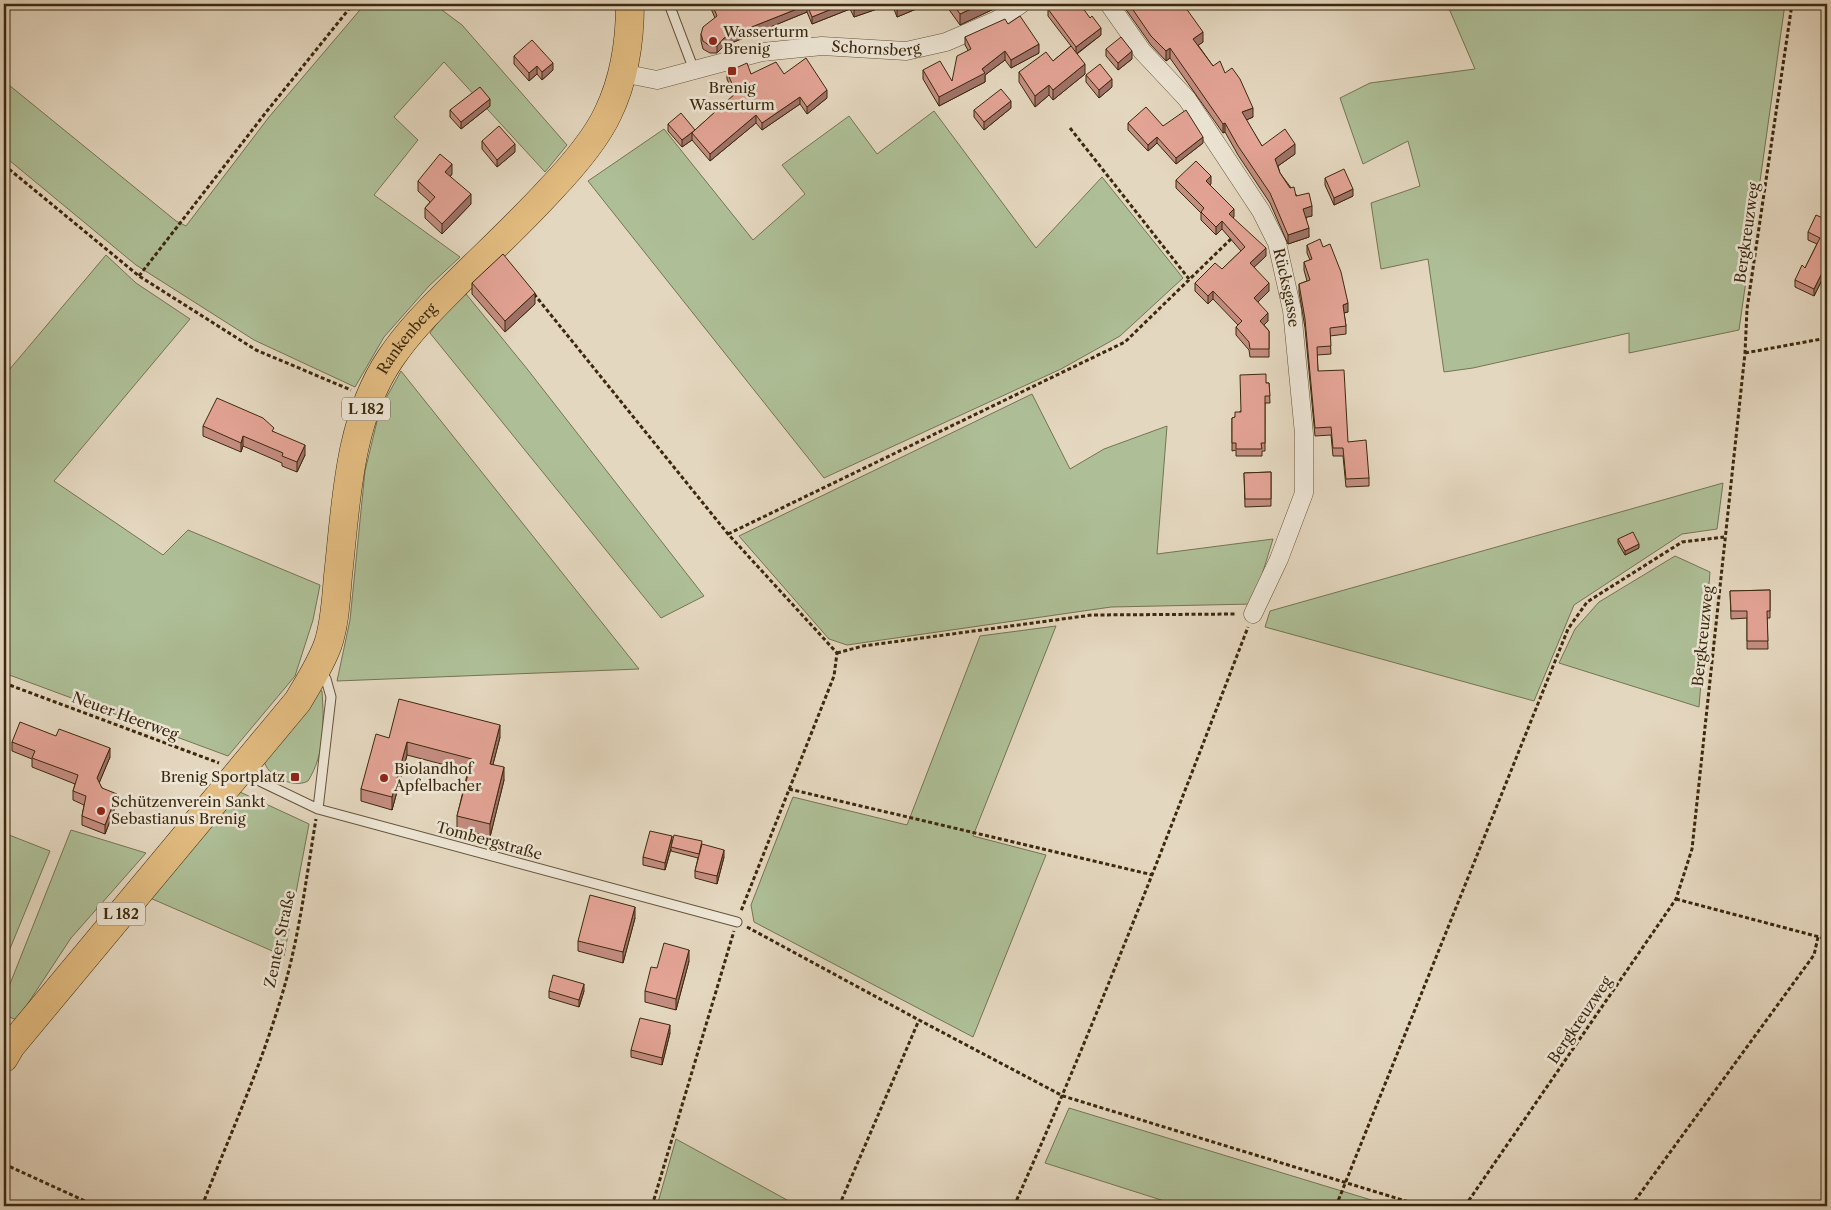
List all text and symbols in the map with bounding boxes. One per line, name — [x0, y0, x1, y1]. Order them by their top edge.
place label: Wasserturm Brenig — [722, 22, 809, 58]
marker: Wasserturm Brenig — [707, 35, 719, 47]
street label: Schornsberg — [831, 37, 923, 60]
marker: Brenig Wasserturm — [726, 65, 738, 77]
place label: Brenig Wasserturm — [688, 78, 775, 114]
street label: Bergkreuzweg — [1730, 181, 1763, 285]
street label: Rücksgasse — [1269, 246, 1304, 328]
street label: Rankenberg — [373, 299, 441, 378]
road number: L 182 — [342, 398, 390, 420]
street label: Bergkreuzweg — [1688, 584, 1717, 687]
street label: Neuer Heerweg — [69, 687, 181, 744]
place label: Biolandhof Apfelbacher — [393, 759, 482, 795]
place label: Brenig Sportplatz — [161, 767, 285, 786]
marker: Brenig Sportplatz — [289, 771, 301, 783]
marker: Biolandhof Apfelbacher — [378, 772, 390, 784]
place label: Schützenverein Sankt Sebastianus Brenig — [111, 792, 266, 828]
marker: Schützenverein Sankt Sebastianus Brenig — [95, 805, 107, 817]
street label: Tombergstraße — [434, 817, 544, 864]
street label: Zenter Straße — [260, 889, 299, 989]
road number: L 182 — [97, 902, 145, 926]
street label: Bergkreuzweg — [1543, 972, 1616, 1067]

